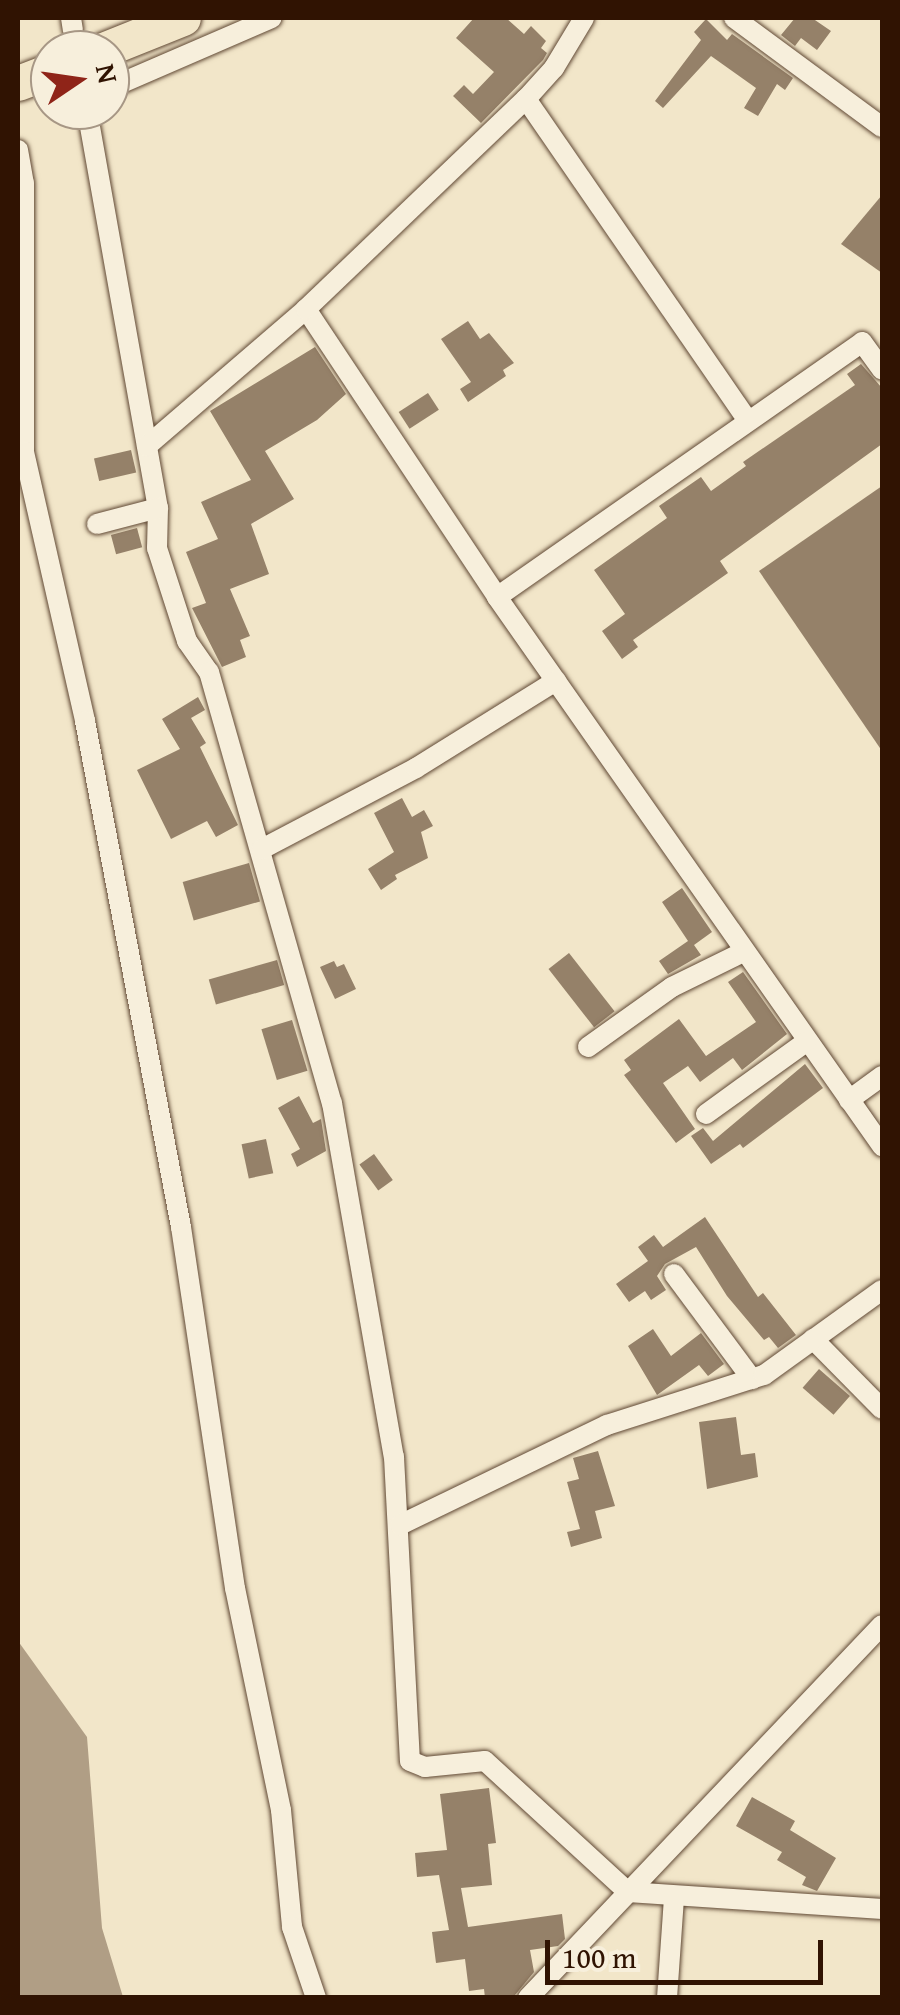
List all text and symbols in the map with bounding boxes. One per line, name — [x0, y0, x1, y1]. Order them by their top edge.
north arrow — [30, 30, 130, 130]
text: N — [86, 60, 130, 87]
scale bar — [550, 1920, 828, 1982]
text: 100 m — [562, 1935, 636, 1979]

